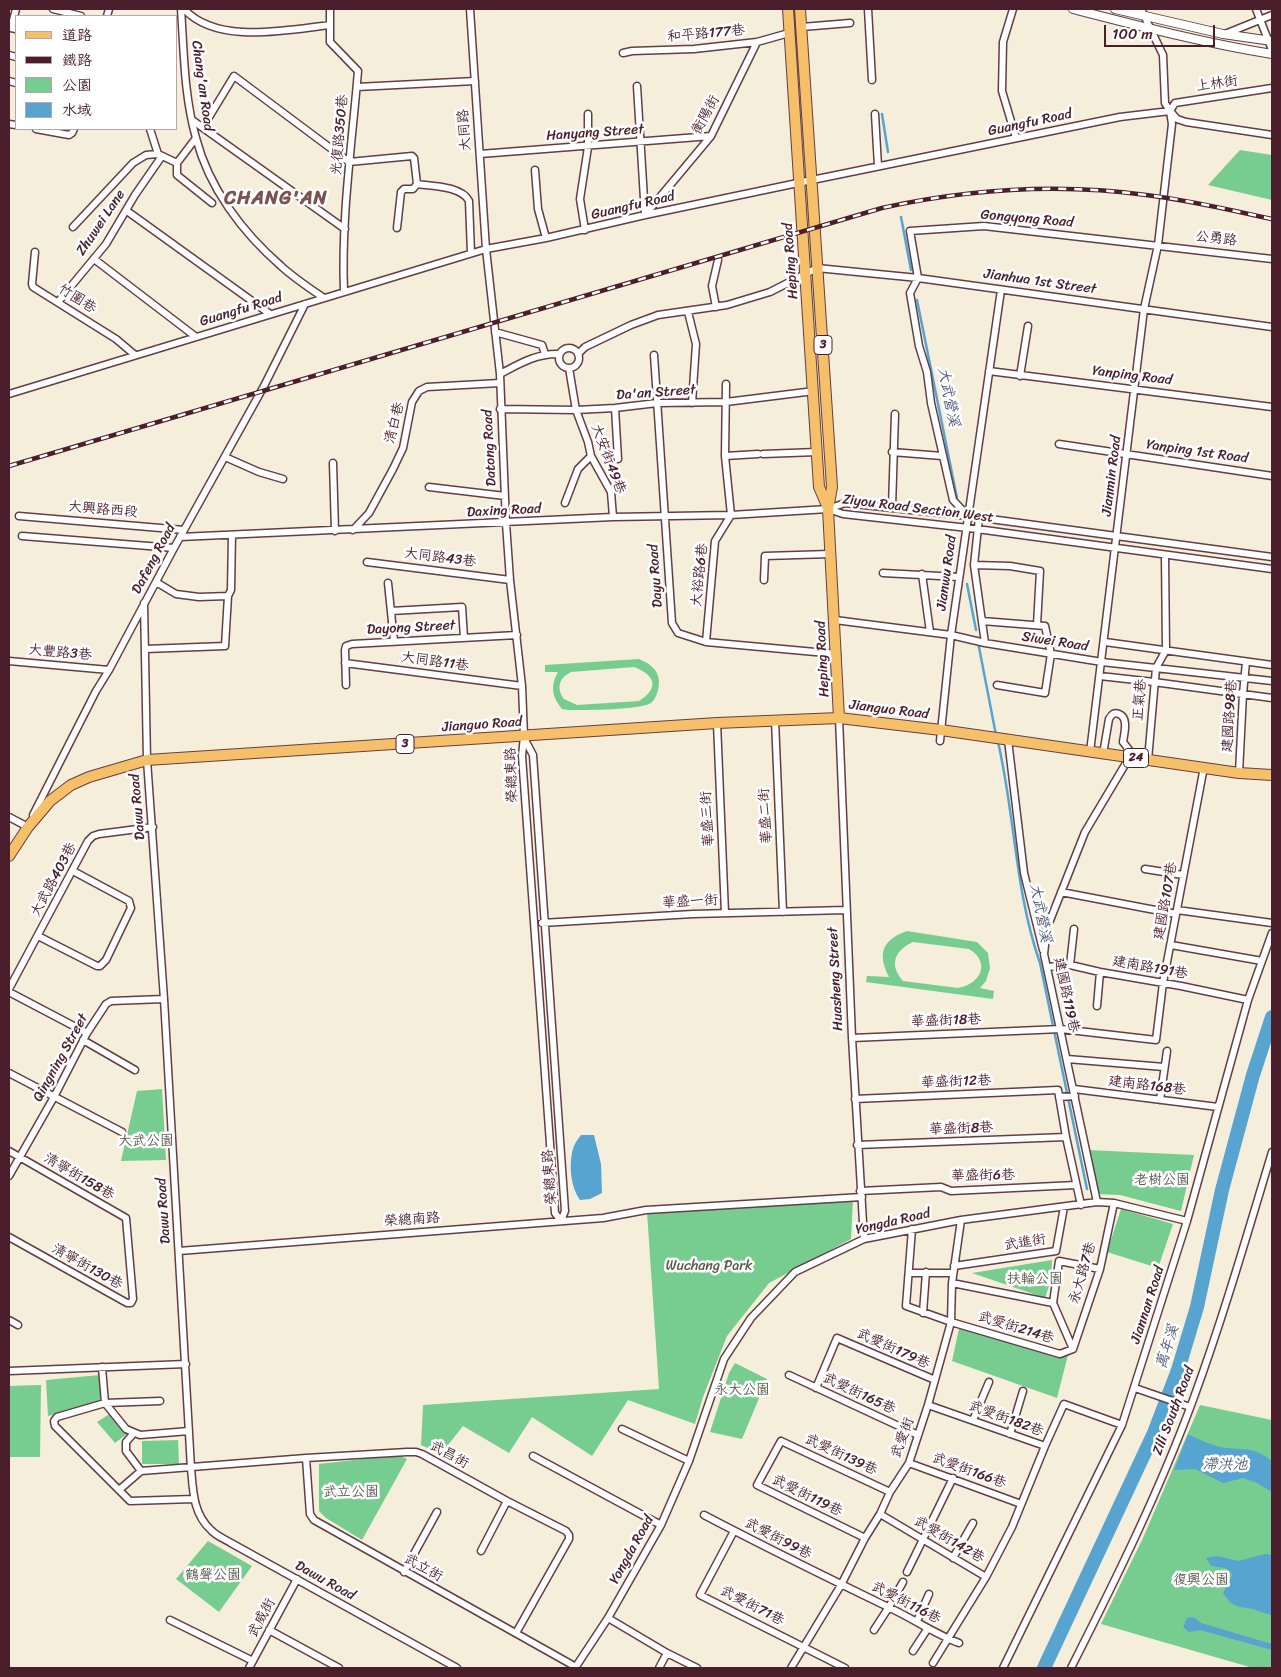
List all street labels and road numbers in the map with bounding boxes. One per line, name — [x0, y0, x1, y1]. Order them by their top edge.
street label: 和平路177巷 — [666, 22, 746, 46]
street label: Chang'an Road — [187, 40, 217, 132]
street label: 上林街 — [1195, 73, 1239, 95]
street label: 衡陽街 — [688, 93, 724, 137]
street label: 光復路350巷 — [328, 94, 352, 176]
street label: Guangfu Road — [987, 106, 1073, 140]
street label: 大同路 — [455, 108, 475, 152]
street label: Hanyang Street — [546, 121, 644, 145]
street label: Zhuwei Lane — [73, 187, 129, 259]
street label: Guangfu Road — [590, 188, 676, 224]
street label: Gongyong Road — [980, 207, 1074, 231]
street label: Heping Road — [780, 222, 802, 300]
street label: 公勇路 — [1194, 228, 1238, 250]
street label: Jianhua 1st Street — [983, 266, 1097, 298]
street label: 竹圍巷 — [55, 281, 99, 317]
street label: Guangfu Road — [198, 290, 284, 330]
road number: 3 — [814, 336, 832, 354]
street label: Yanping Road — [1091, 363, 1173, 389]
street label: Da'an Street — [616, 382, 696, 404]
street label: 清白巷 — [382, 401, 408, 445]
street label: Datong Road — [480, 409, 500, 487]
street label: 大安街49巷 — [587, 422, 629, 496]
street label: Jianmin Road — [1099, 435, 1125, 517]
street label: Yanping 1st Road — [1145, 437, 1249, 467]
street label: Ziyou Road Section West — [841, 491, 995, 527]
street label: 大興路西段 — [67, 499, 139, 521]
street label: Daxing Road — [466, 501, 542, 521]
street label: Dafeng Road — [128, 521, 180, 597]
street label: Jianwu Road — [933, 534, 961, 612]
street label: 大裕路6巷 — [688, 542, 712, 608]
street label: Dayu Road — [645, 544, 667, 608]
street label: 大同路43巷 — [403, 545, 477, 571]
street label: Dayong Street — [366, 617, 456, 639]
street label: Heping Road — [813, 620, 833, 698]
street label: Siwei Road — [1021, 628, 1089, 656]
street label: 大豐路3巷 — [28, 642, 92, 664]
street label: 大同路11巷 — [400, 649, 470, 675]
street label: 正氣巷 — [1130, 678, 1150, 722]
street label: 建國路98巷 — [1219, 679, 1241, 753]
street label: Jianguo Road — [848, 697, 930, 723]
street label: Jianguo Road — [441, 714, 523, 736]
road number: 3 — [396, 734, 414, 754]
street label: 榮總東路 — [503, 747, 521, 803]
road number: 24 — [1124, 748, 1148, 768]
street label: Dawu Road — [127, 773, 149, 841]
street label: 華盛二街 — [756, 788, 776, 844]
street label: 華盛三街 — [698, 791, 718, 847]
street label: 大武路403巷 — [28, 840, 80, 920]
street label: 建國路107巷 — [1151, 861, 1181, 941]
street label: 華盛一街 — [662, 892, 718, 912]
street label: Huasheng Street — [825, 927, 847, 1031]
street label: 建南路191巷 — [1111, 953, 1189, 983]
street label: 建國路119巷 — [1050, 956, 1082, 1034]
street label: Qingning Street — [30, 1011, 92, 1105]
street label: 華盛街18巷 — [911, 1011, 981, 1031]
street label: 華盛街12巷 — [921, 1072, 991, 1092]
street label: 建南路168巷 — [1107, 1073, 1187, 1099]
street label: 華盛街8巷 — [929, 1119, 993, 1139]
street label: 榮總東路 — [540, 1148, 560, 1206]
street label: 清寧街158巷 — [41, 1150, 117, 1204]
street label: 華盛街6巷 — [951, 1167, 1015, 1185]
street label: Dawu Road — [153, 1177, 175, 1245]
street label: Yongda Road — [854, 1205, 932, 1239]
street label: 榮總南路 — [383, 1210, 441, 1230]
street label: 武進街 — [1003, 1231, 1047, 1255]
street label: 永大路7巷 — [1066, 1240, 1100, 1306]
street label: 清寧街130巷 — [49, 1241, 125, 1293]
street label: Jiannan Road — [1128, 1264, 1168, 1346]
street label: 武愛街214巷 — [976, 1308, 1056, 1348]
street label: 武愛街179巷 — [854, 1325, 932, 1373]
street label: Zili South Road — [1149, 1364, 1199, 1458]
street label: 武愛街165巷 — [820, 1370, 898, 1418]
street label: 武愛街182巷 — [966, 1398, 1046, 1440]
street label: 武愛街 — [888, 1415, 918, 1461]
street label: 武愛街139巷 — [802, 1431, 880, 1479]
street label: 武昌街 — [427, 1437, 471, 1473]
street label: 武愛街166巷 — [930, 1450, 1008, 1492]
street label: 武愛街119巷 — [769, 1472, 845, 1520]
street label: Yongda Road — [606, 1513, 658, 1587]
street label: 武愛街142巷 — [911, 1513, 987, 1567]
street label: 武愛街99巷 — [742, 1515, 814, 1563]
street label: 武立街 — [401, 1550, 445, 1586]
street label: Dawu Road — [292, 1558, 358, 1604]
street label: 武愛街116巷 — [868, 1578, 944, 1628]
street label: 武愛街71巷 — [717, 1583, 787, 1629]
street label: 武威街 — [245, 1596, 279, 1640]

